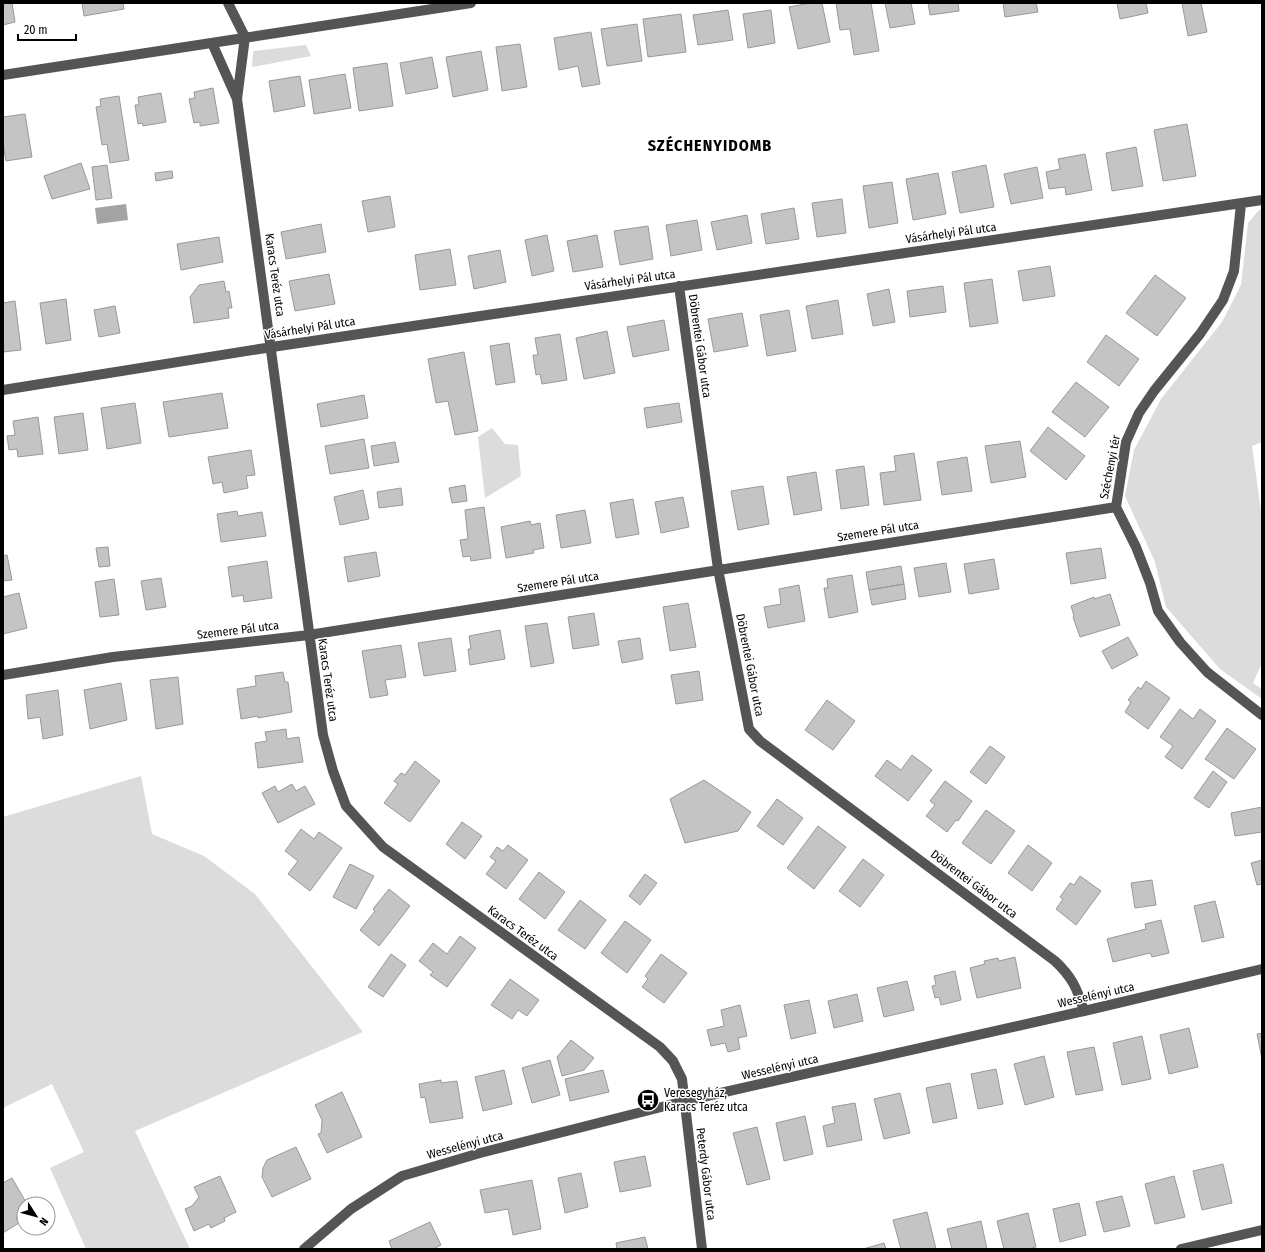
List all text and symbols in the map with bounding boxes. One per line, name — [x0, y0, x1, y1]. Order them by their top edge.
scale bar — [18, 16, 76, 42]
text: 20 m — [24, 23, 48, 37]
district label: SZÉCHENYIDOMB — [648, 135, 772, 155]
street label: Vásárhelyi Pál utca — [905, 220, 997, 246]
street label: Karacs Teréz utca — [262, 232, 288, 318]
street label: Vásárhelyi Pál utca — [584, 267, 676, 293]
street label: Döbrentei Gábor utca — [686, 293, 714, 399]
street label: Vásárhelyi Pál utca — [264, 314, 356, 342]
street label: Széchenyi tér — [1097, 433, 1123, 500]
street label: Szemere Pál utca — [836, 518, 920, 544]
street label: Szemere Pál utca — [516, 569, 600, 595]
street label: Döbrentei Gábor utca — [733, 612, 767, 718]
street label: Szemere Pál utca — [196, 618, 280, 642]
street label: Karacs Teréz utca — [315, 637, 341, 723]
street label: Döbrentei Gábor utca — [928, 847, 1020, 921]
street label: Karacs Teréz utca — [485, 903, 561, 963]
street label: Wesselényi utca — [1056, 979, 1136, 1011]
street label: Wesselényi utca — [740, 1051, 820, 1083]
place label: Veresegyház, Karacs Teréz utca — [664, 1086, 748, 1114]
bus stop icon: Veresegyház, Karacs Teréz utca — [635, 1087, 661, 1113]
street label: Peterdy Gábor utca — [693, 1127, 719, 1221]
street label: Wesselényi utca — [425, 1128, 505, 1162]
north arrow — [16, 1196, 56, 1236]
text: N — [36, 1215, 51, 1228]

